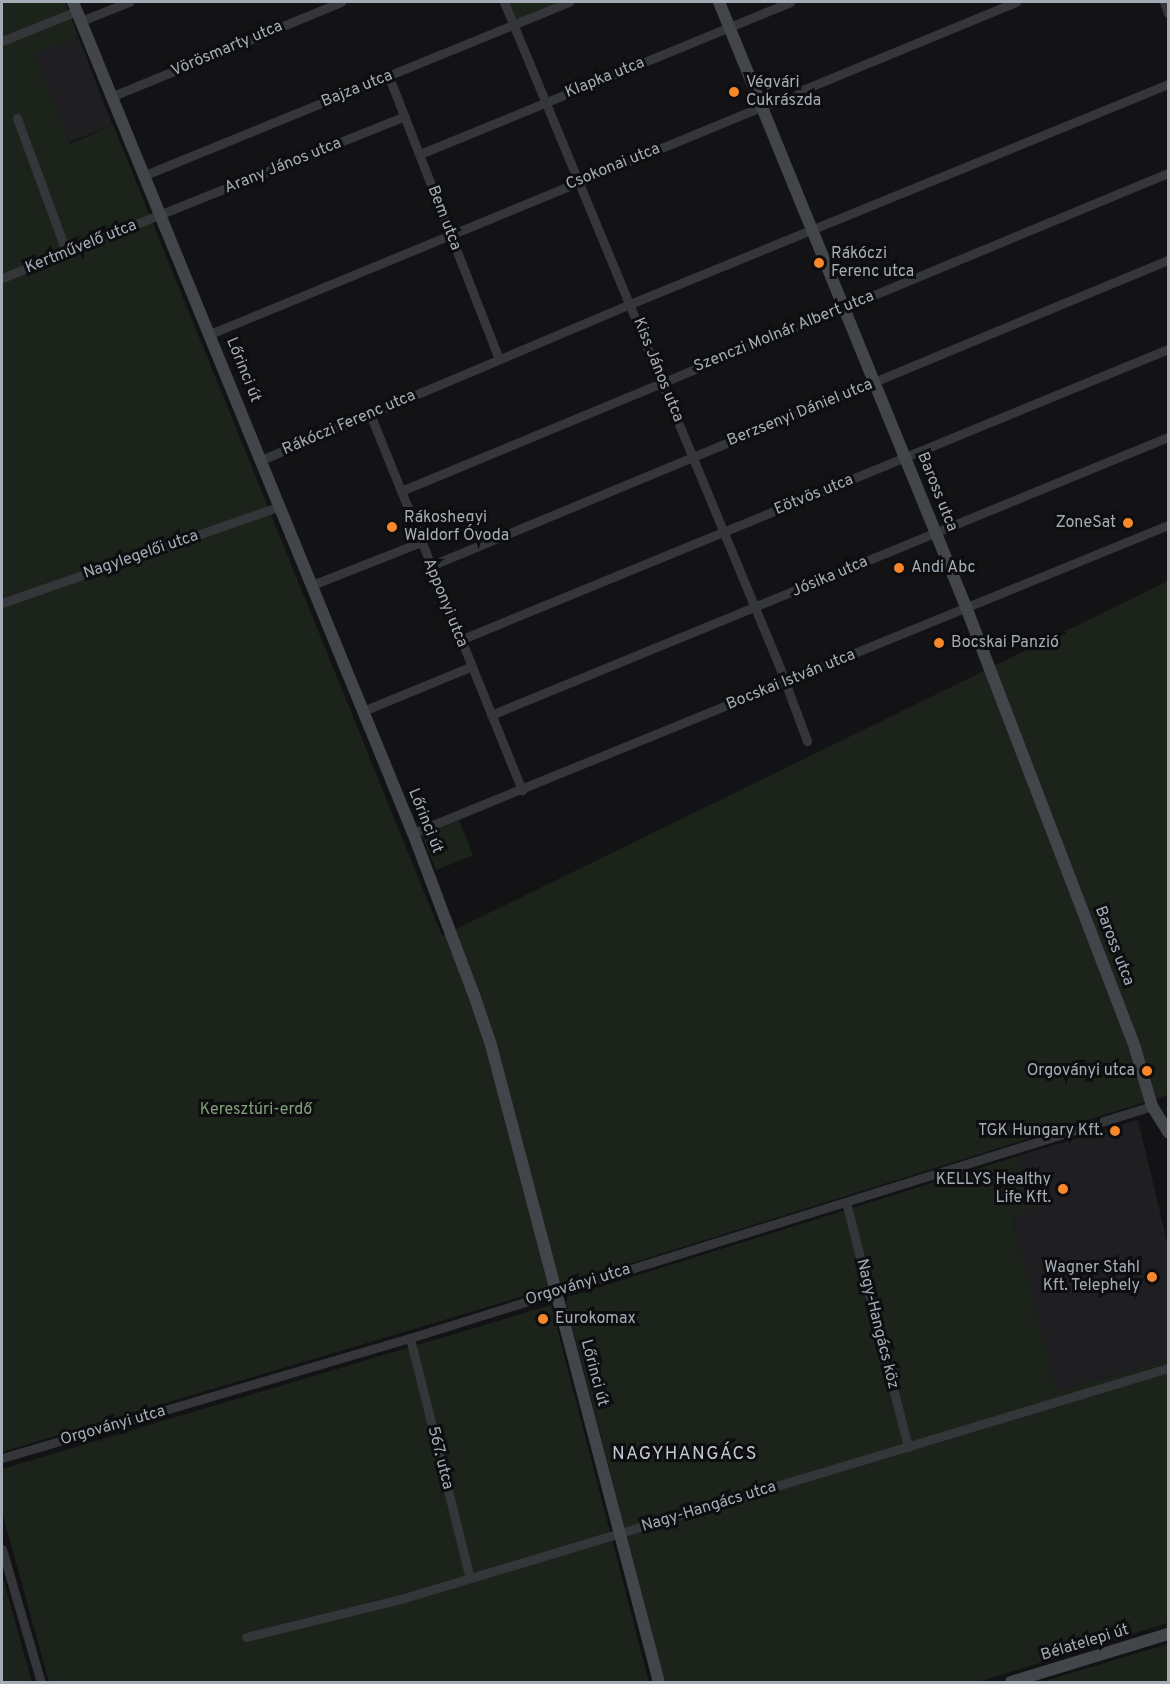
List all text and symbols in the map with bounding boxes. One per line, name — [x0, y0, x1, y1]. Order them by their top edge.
street label: Vörösmarty utca — [168, 17, 286, 81]
street label: Klapka utca — [563, 53, 647, 103]
street label: Bajza utca — [319, 66, 395, 112]
place label: Végvári Cukrászda — [746, 73, 821, 111]
marker: Végvári Cukrászda — [727, 85, 741, 99]
street label: Arany János utca — [222, 134, 344, 198]
street label: Csokonai utca — [563, 139, 663, 195]
street label: Bem utca — [423, 183, 465, 253]
street label: Kertművelő utca — [23, 216, 139, 278]
place label: Rákóczi Ferenc utca — [831, 244, 914, 282]
marker: Rákóczi Ferenc utca — [812, 256, 826, 270]
street label: Szenczi Molnár Albert utca — [691, 287, 877, 377]
street label: Kiss János utca — [628, 315, 688, 425]
street label: Lőrinci út — [221, 335, 265, 405]
street label: Berzsenyi Dániel utca — [725, 375, 875, 451]
street label: Rákóczi Ferenc utca — [279, 386, 419, 460]
street label: Baross utca — [912, 450, 962, 534]
street label: Eötvös utca — [772, 470, 856, 520]
place label: Rákoshegyi Waldorf Óvoda — [404, 508, 509, 546]
place label: ZoneSat — [1055, 513, 1116, 533]
marker: ZoneSat — [1121, 516, 1135, 530]
marker: Rákoshegyi Waldorf Óvoda — [385, 520, 399, 534]
street label: Nagylegelői utca — [81, 526, 201, 584]
street label: Jósika utca — [789, 552, 871, 602]
street label: Apponyi utca — [418, 556, 472, 650]
place label: Andi Abc — [911, 558, 976, 578]
marker: Andi Abc — [892, 561, 906, 575]
place label: Bocskai Panzió — [951, 633, 1059, 653]
marker: Bocskai Panzió — [932, 636, 946, 650]
street label: Bocskai István utca — [724, 645, 858, 715]
street label: Lőrinci út — [403, 786, 447, 856]
street label: Baross utca — [1090, 903, 1138, 989]
place label: Orgoványi utca — [1027, 1061, 1135, 1081]
marker: Orgoványi utca — [1140, 1064, 1154, 1078]
park label: Keresztúri-erdő — [200, 1100, 312, 1120]
place label: TGK Hungary Kft. — [978, 1121, 1103, 1141]
marker: TGK Hungary Kft. — [1108, 1124, 1122, 1138]
place label: KELLYS Healthy Life Kft. — [936, 1170, 1051, 1208]
marker: KELLYS Healthy Life Kft. — [1056, 1182, 1070, 1196]
street label: Nagy-Hangács köz — [852, 1257, 902, 1391]
place label: Wagner Stahl Kft. Telephely — [1042, 1258, 1140, 1296]
street label: Orgoványi utca — [523, 1260, 633, 1310]
marker: Wagner Stahl Kft. Telephely — [1145, 1270, 1159, 1284]
place label: Eurokomax — [555, 1309, 636, 1329]
marker: Eurokomax — [536, 1312, 550, 1326]
street label: Lőrinci út — [576, 1338, 612, 1408]
street label: Orgoványi utca — [58, 1402, 168, 1450]
street label: 567. utca — [423, 1424, 457, 1492]
district label: NAGYHANGÁCS — [612, 1444, 758, 1466]
street label: Nagy-Hangács utca — [639, 1477, 779, 1537]
street label: Bélatelepi út — [1039, 1621, 1131, 1665]

